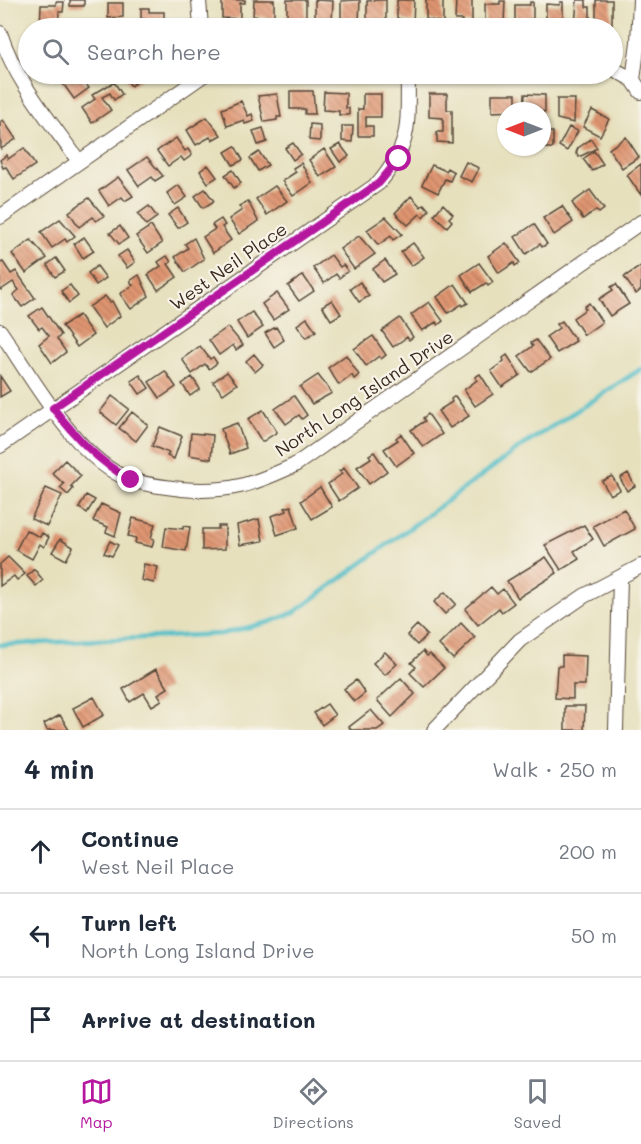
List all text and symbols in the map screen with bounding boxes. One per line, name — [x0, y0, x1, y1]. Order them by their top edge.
search box — [18, 18, 623, 84]
icon: search — [39, 35, 72, 68]
text: Search here — [87, 37, 221, 66]
north arrow — [497, 102, 551, 156]
route start — [385, 145, 411, 171]
street label: West Neil Place — [165, 217, 291, 315]
street label: North Long Island Drive — [270, 324, 458, 462]
route end — [117, 466, 143, 492]
text: 4 min — [24, 752, 94, 786]
text: Walk · 250 m — [492, 756, 617, 782]
text: Continue — [81, 824, 179, 853]
icon: ahead — [24, 835, 57, 868]
text: 200 m — [559, 838, 617, 864]
text: West Neil Place — [81, 853, 234, 879]
text: Turn left — [81, 908, 177, 937]
icon: left — [24, 919, 57, 952]
text: 50 m — [571, 922, 617, 948]
text: North Long Island Drive — [81, 937, 315, 963]
icon: arrive — [24, 1003, 57, 1036]
text: Arrive at destination — [81, 1005, 316, 1034]
tab: Map — [80, 1075, 113, 1132]
tab: Directions — [273, 1075, 354, 1132]
tab: Saved — [514, 1075, 561, 1132]

